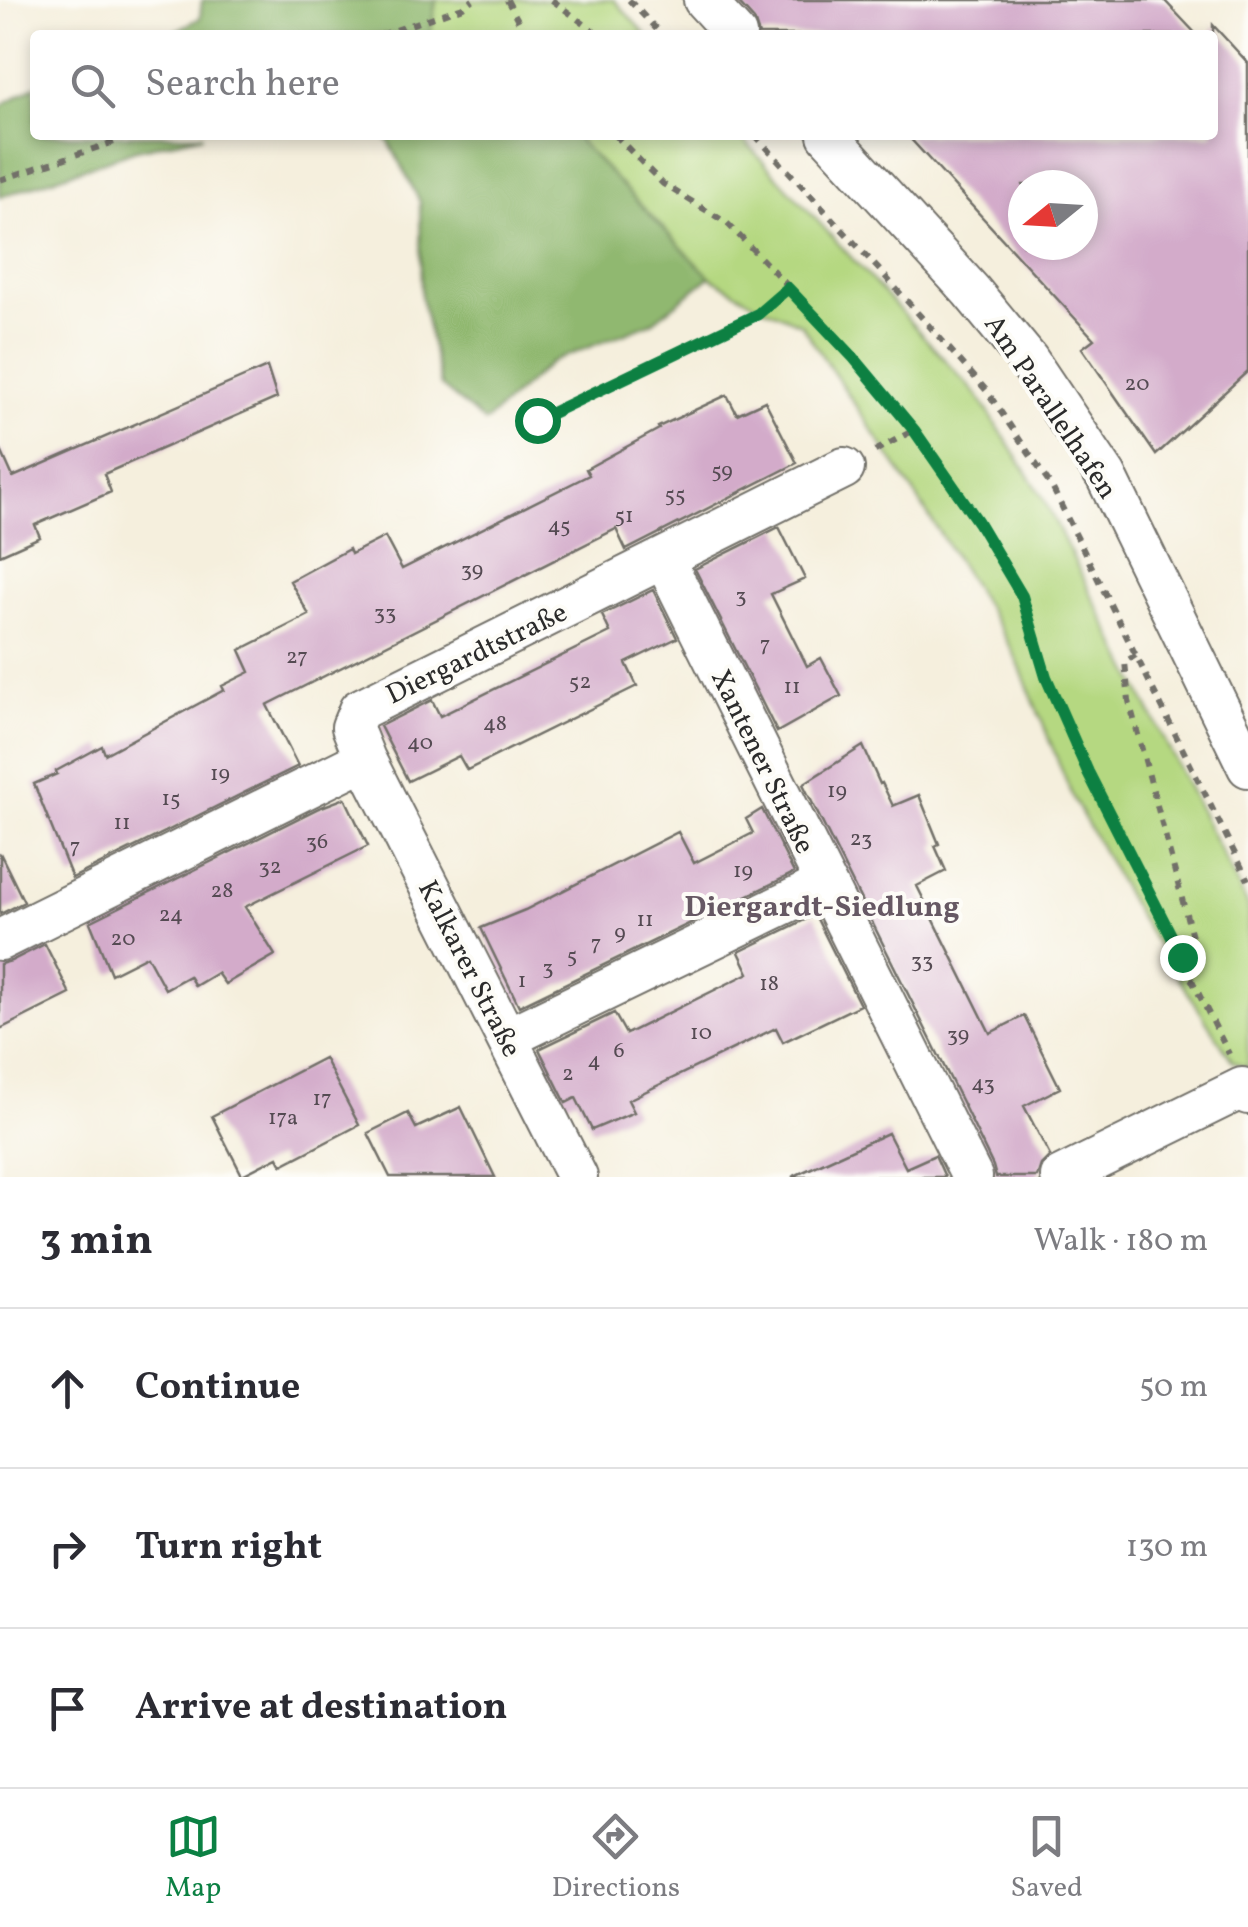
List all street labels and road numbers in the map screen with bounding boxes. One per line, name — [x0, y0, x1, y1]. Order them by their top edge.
street label: Am Parallelhafen — [974, 308, 1126, 507]
street label: Diergardtstraße — [380, 594, 574, 715]
street label: Xantener Straße — [700, 663, 823, 861]
street label: Kalkarer Straße — [407, 874, 530, 1064]

